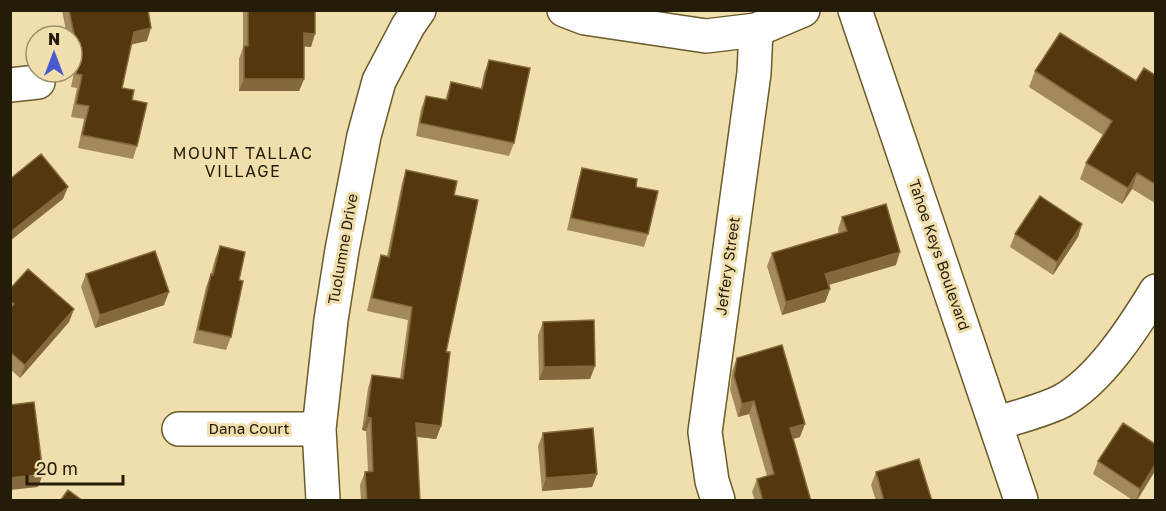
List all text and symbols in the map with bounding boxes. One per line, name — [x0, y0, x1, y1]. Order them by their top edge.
north arrow — [24, 24, 84, 84]
text: N — [48, 29, 60, 49]
district label: MOUNT TALLAC VILLAGE — [173, 143, 313, 181]
street label: Tahoe Keys Boulevard — [906, 177, 974, 332]
street label: Tuolumne Drive — [323, 192, 361, 306]
street label: Jeffery Street — [711, 215, 743, 316]
street label: Dana Court — [209, 419, 289, 437]
scale bar — [27, 448, 123, 486]
text: 20 m — [36, 457, 78, 479]

